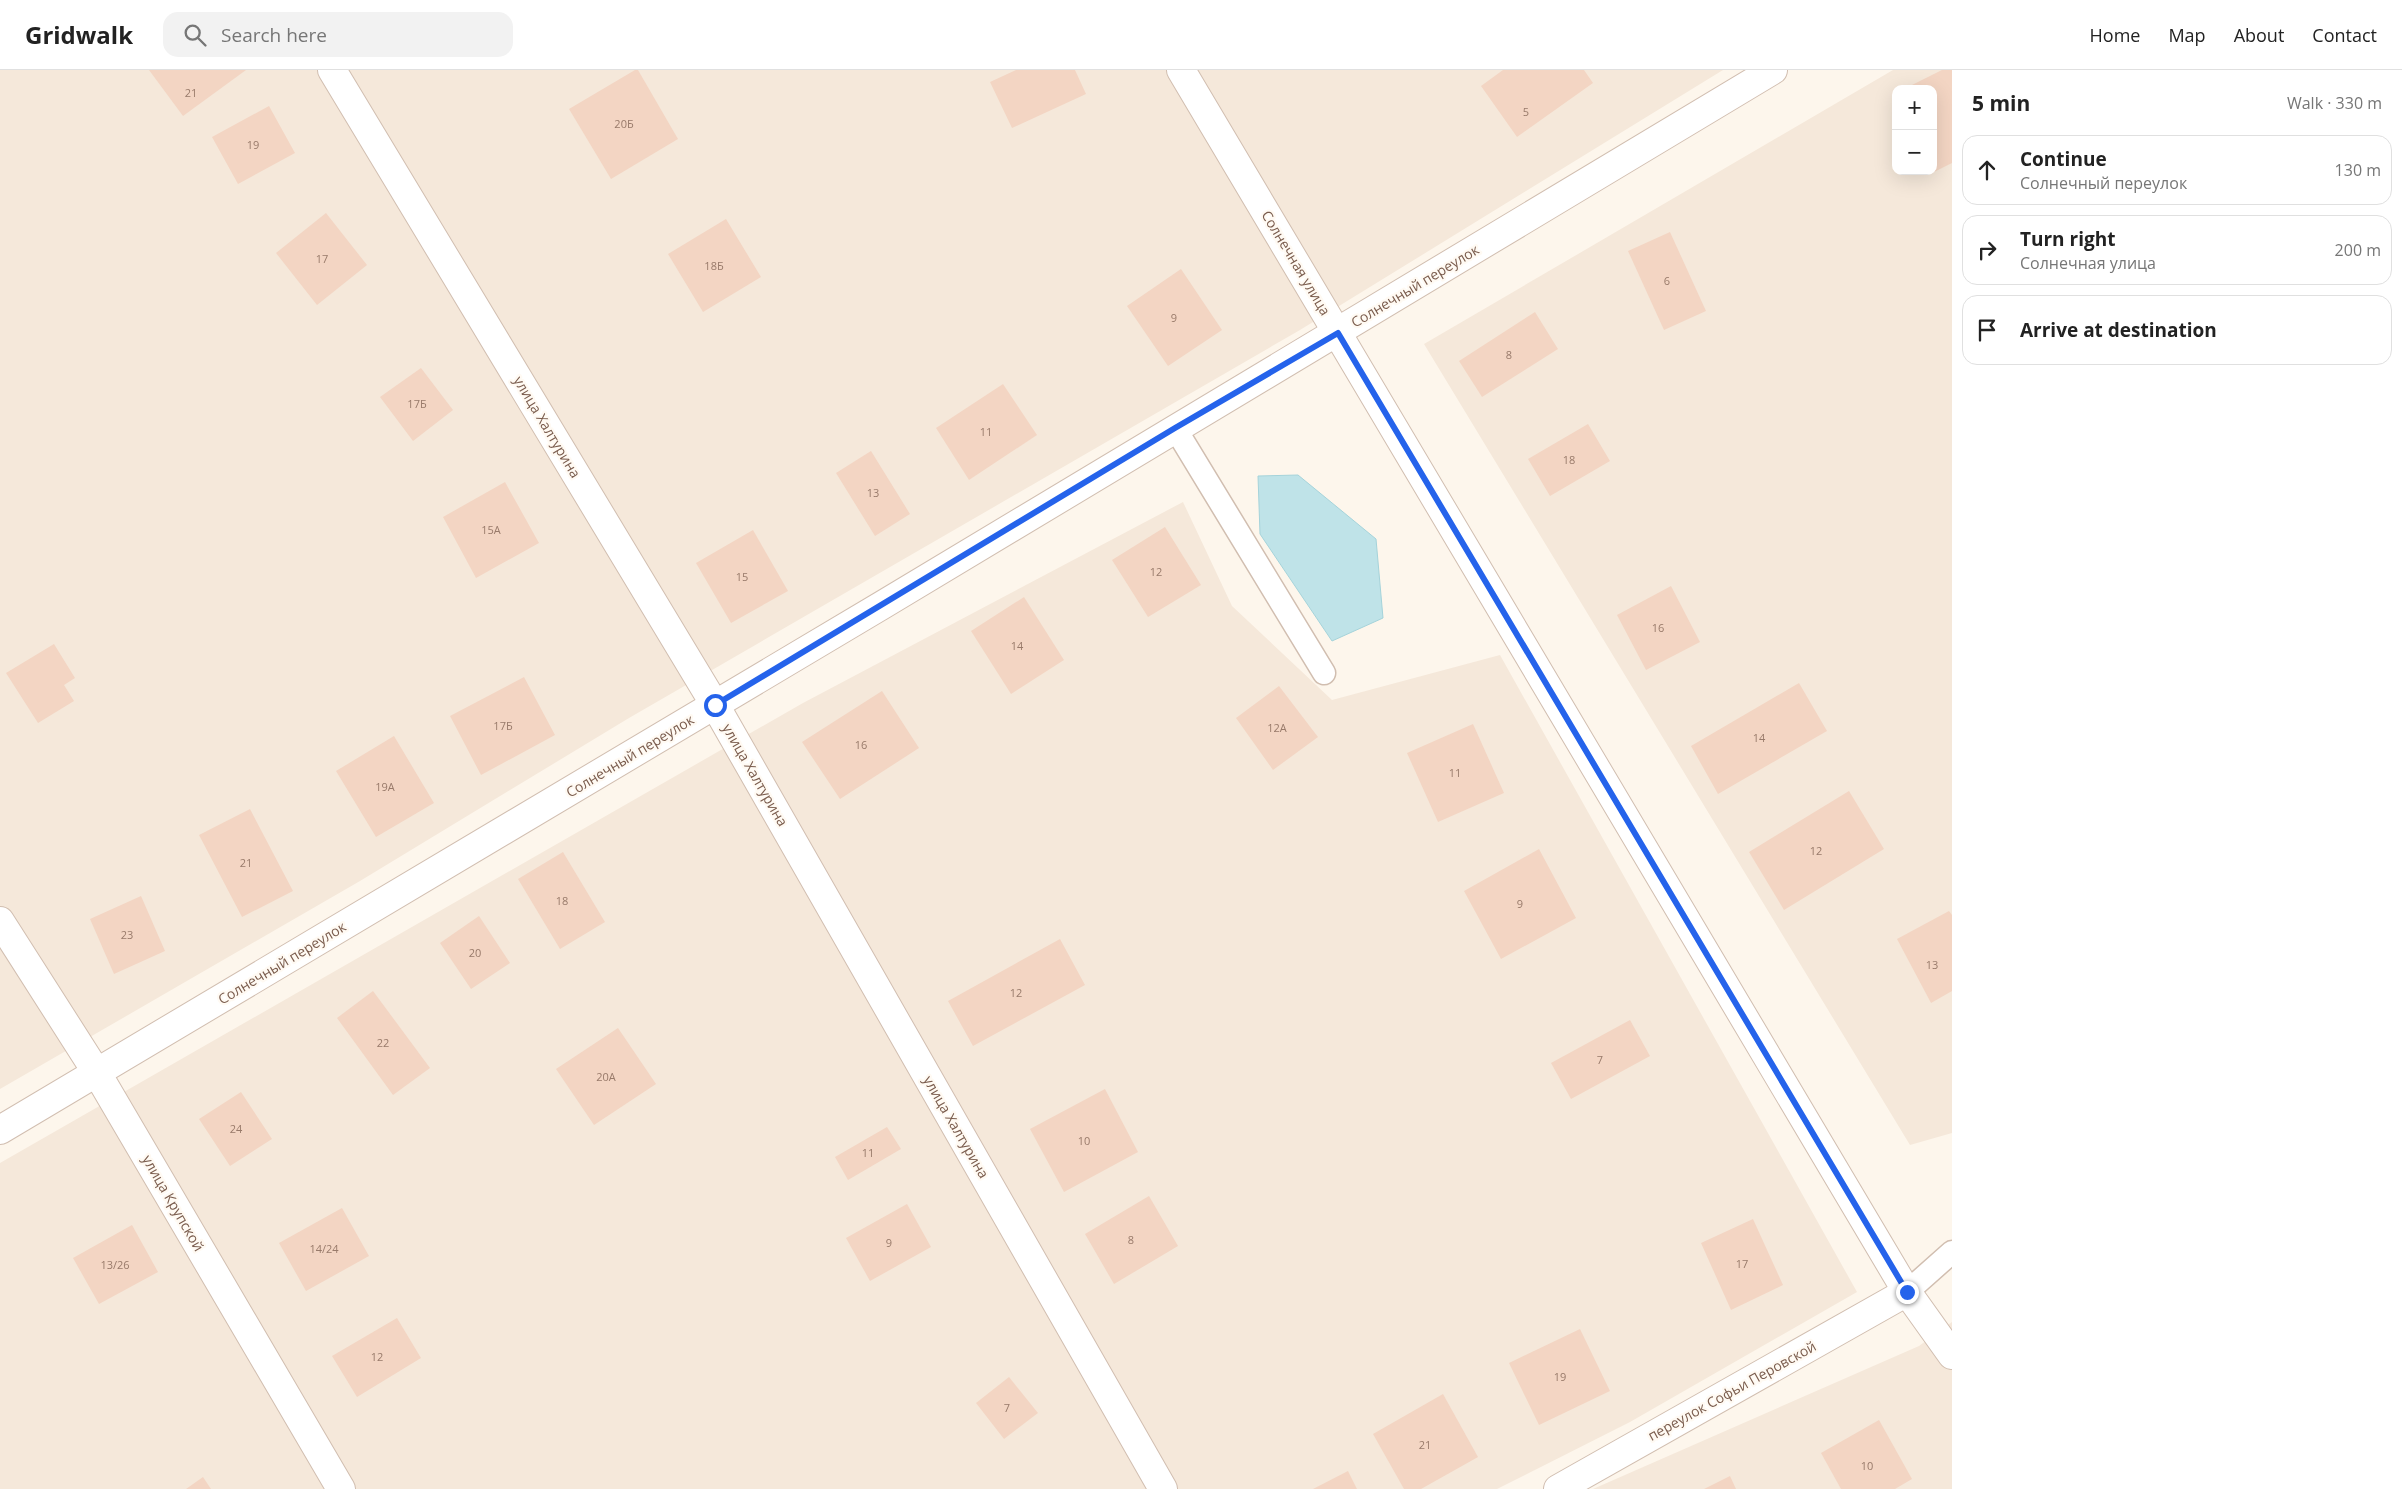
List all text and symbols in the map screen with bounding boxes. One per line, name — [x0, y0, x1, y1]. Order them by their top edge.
search box — [163, 12, 513, 57]
text: Gridwalk — [25, 18, 133, 51]
icon: search — [181, 21, 209, 49]
text: Search here — [221, 22, 327, 48]
text: Home — [2090, 23, 2140, 47]
text: Map — [2168, 23, 2206, 47]
text: About — [2234, 23, 2284, 47]
text: Contact — [2312, 23, 2377, 47]
house number: 21 — [185, 85, 197, 100]
map controls — [1892, 85, 1937, 175]
button: + — [1892, 85, 1937, 130]
text: 5 min — [1972, 89, 2030, 117]
text: Walk · 330 m — [2287, 92, 2382, 114]
house number: 5 — [1523, 104, 1529, 119]
house number: 20Б — [614, 116, 634, 131]
button: − — [1892, 130, 1937, 175]
house number: 19 — [247, 137, 259, 152]
text: Continue — [2020, 146, 2107, 172]
icon: ahead — [1973, 156, 2001, 184]
text: 130 m — [2335, 159, 2381, 181]
text: Солнечный переулок — [2020, 172, 2187, 194]
street label: Солнечная улица — [1258, 207, 1335, 319]
text: Turn right — [2020, 226, 2115, 252]
icon: right — [1973, 236, 2001, 264]
street label: Солнечный переулок — [1347, 239, 1483, 331]
text: 200 m — [2335, 239, 2381, 261]
house number: 17 — [316, 251, 328, 266]
text: Солнечная улица — [2020, 252, 2156, 274]
house number: 18Б — [704, 258, 724, 273]
house number: 6 — [1664, 273, 1670, 288]
house number: 9 — [1171, 310, 1177, 325]
icon: arrive — [1973, 316, 2001, 344]
text: Arrive at destination — [2020, 317, 2217, 343]
house number: 8 — [1506, 347, 1512, 362]
street label: улица Халтурина — [509, 372, 585, 481]
house number: 17Б — [407, 396, 427, 411]
house number: 11 — [980, 424, 992, 439]
house number: 18 — [1563, 452, 1575, 467]
house number: 13 — [867, 485, 879, 500]
house number: 15А — [481, 522, 501, 537]
house number: 12 — [1150, 564, 1162, 579]
house number: 15 — [736, 569, 748, 584]
house number: 16 — [1652, 620, 1664, 635]
house number: 14 — [1011, 638, 1024, 653]
route start — [704, 694, 727, 717]
street label: Солнечный переулок — [562, 709, 698, 801]
house number: 17Б — [493, 718, 513, 733]
street label: улица Халтурина — [718, 720, 793, 830]
house number: 12А — [1267, 720, 1287, 735]
house number: 14 — [1753, 730, 1766, 745]
house number: 16 — [855, 737, 867, 752]
house number: 11 — [1449, 765, 1461, 780]
house number: 19А — [375, 779, 395, 794]
house number: 12 — [1810, 843, 1822, 858]
house number: 21 — [240, 855, 252, 870]
house number: 18 — [556, 893, 568, 908]
house number: 9 — [1517, 896, 1523, 911]
street label: Солнечный переулок — [214, 916, 350, 1008]
house number: 23 — [121, 927, 133, 942]
house number: 20 — [469, 945, 481, 960]
house number: 13 — [1926, 957, 1938, 972]
house number: 12 — [1010, 985, 1022, 1000]
house number: 22 — [377, 1035, 389, 1050]
house number: 7 — [1597, 1052, 1603, 1067]
house number: 20А — [596, 1069, 616, 1084]
street label: улица Халтурина — [919, 1072, 994, 1182]
house number: 24 — [230, 1121, 243, 1136]
house number: 10 — [1078, 1133, 1090, 1148]
house number: 11 — [862, 1145, 874, 1160]
street label: улица Крупской — [138, 1151, 209, 1254]
house number: 8 — [1128, 1232, 1134, 1247]
house number: 9 — [886, 1235, 892, 1250]
house number: 14/24 — [309, 1241, 339, 1256]
house number: 17 — [1736, 1256, 1748, 1271]
house number: 13/26 — [100, 1257, 130, 1272]
route end — [1896, 1281, 1919, 1304]
street label: переулок Софьи Перовской — [1644, 1336, 1819, 1445]
house number: 12 — [371, 1349, 383, 1364]
house number: 19 — [1554, 1369, 1566, 1384]
house number: 7 — [1004, 1400, 1010, 1415]
house number: 21 — [1419, 1437, 1431, 1452]
house number: 10 — [1861, 1458, 1873, 1473]

